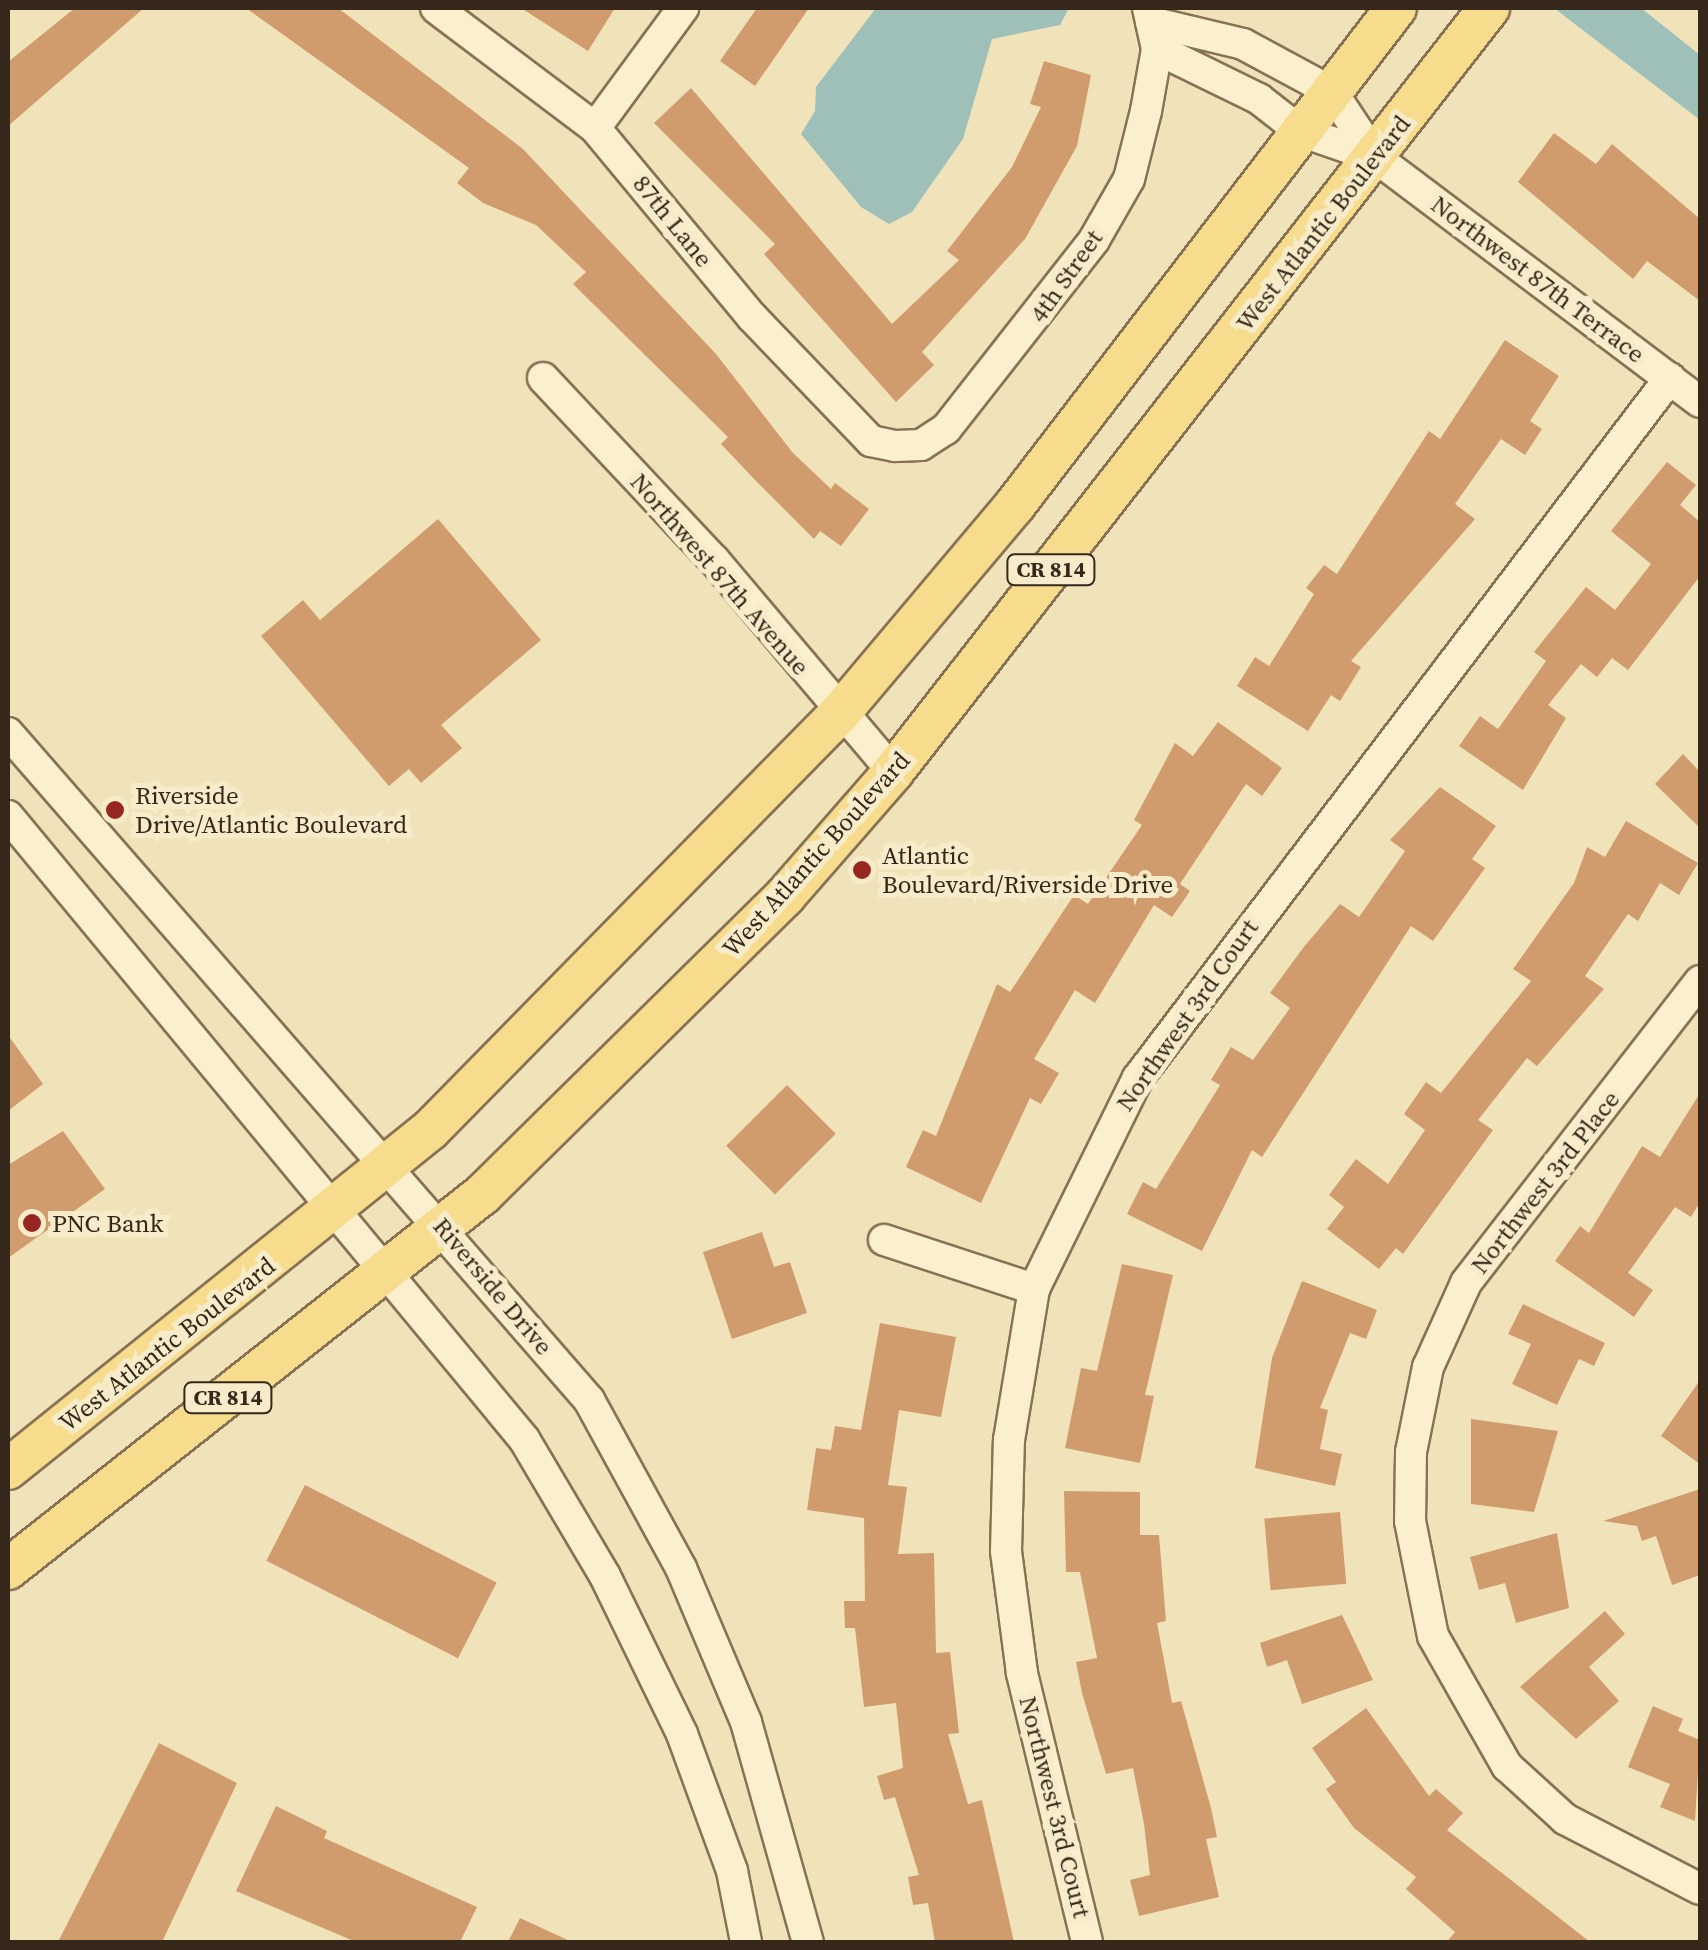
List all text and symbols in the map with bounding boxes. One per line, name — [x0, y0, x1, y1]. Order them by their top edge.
street label: West Atlantic Boulevard — [1229, 109, 1417, 337]
street label: 87th Lane — [627, 169, 719, 273]
street label: Northwest 87th Terrace — [1425, 189, 1651, 369]
street label: 4th Street — [1023, 224, 1109, 328]
street label: Northwest 87th Avenue — [624, 467, 816, 681]
road number: CR 814 — [1006, 553, 1096, 587]
street label: West Atlantic Boulevard — [716, 745, 916, 963]
place label: Riverside Drive/Atlantic Boulevard — [135, 781, 407, 840]
marker: Riverside Drive/Atlantic Boulevard — [104, 799, 126, 821]
place label: Atlantic Boulevard/Riverside Drive — [882, 841, 1173, 900]
marker: Atlantic Boulevard/Riverside Drive — [851, 859, 873, 881]
street label: Northwest 3rd Court — [1110, 913, 1264, 1117]
street label: Northwest 3rd Place — [1464, 1085, 1626, 1279]
place label: PNC Bank — [52, 1208, 163, 1238]
street label: Riverside Drive — [427, 1211, 559, 1361]
marker: PNC Bank — [21, 1212, 43, 1234]
street label: West Atlantic Boulevard — [53, 1250, 281, 1438]
road number: CR 814 — [183, 1381, 273, 1415]
street label: Northwest 3rd Court — [1013, 1693, 1097, 1921]

